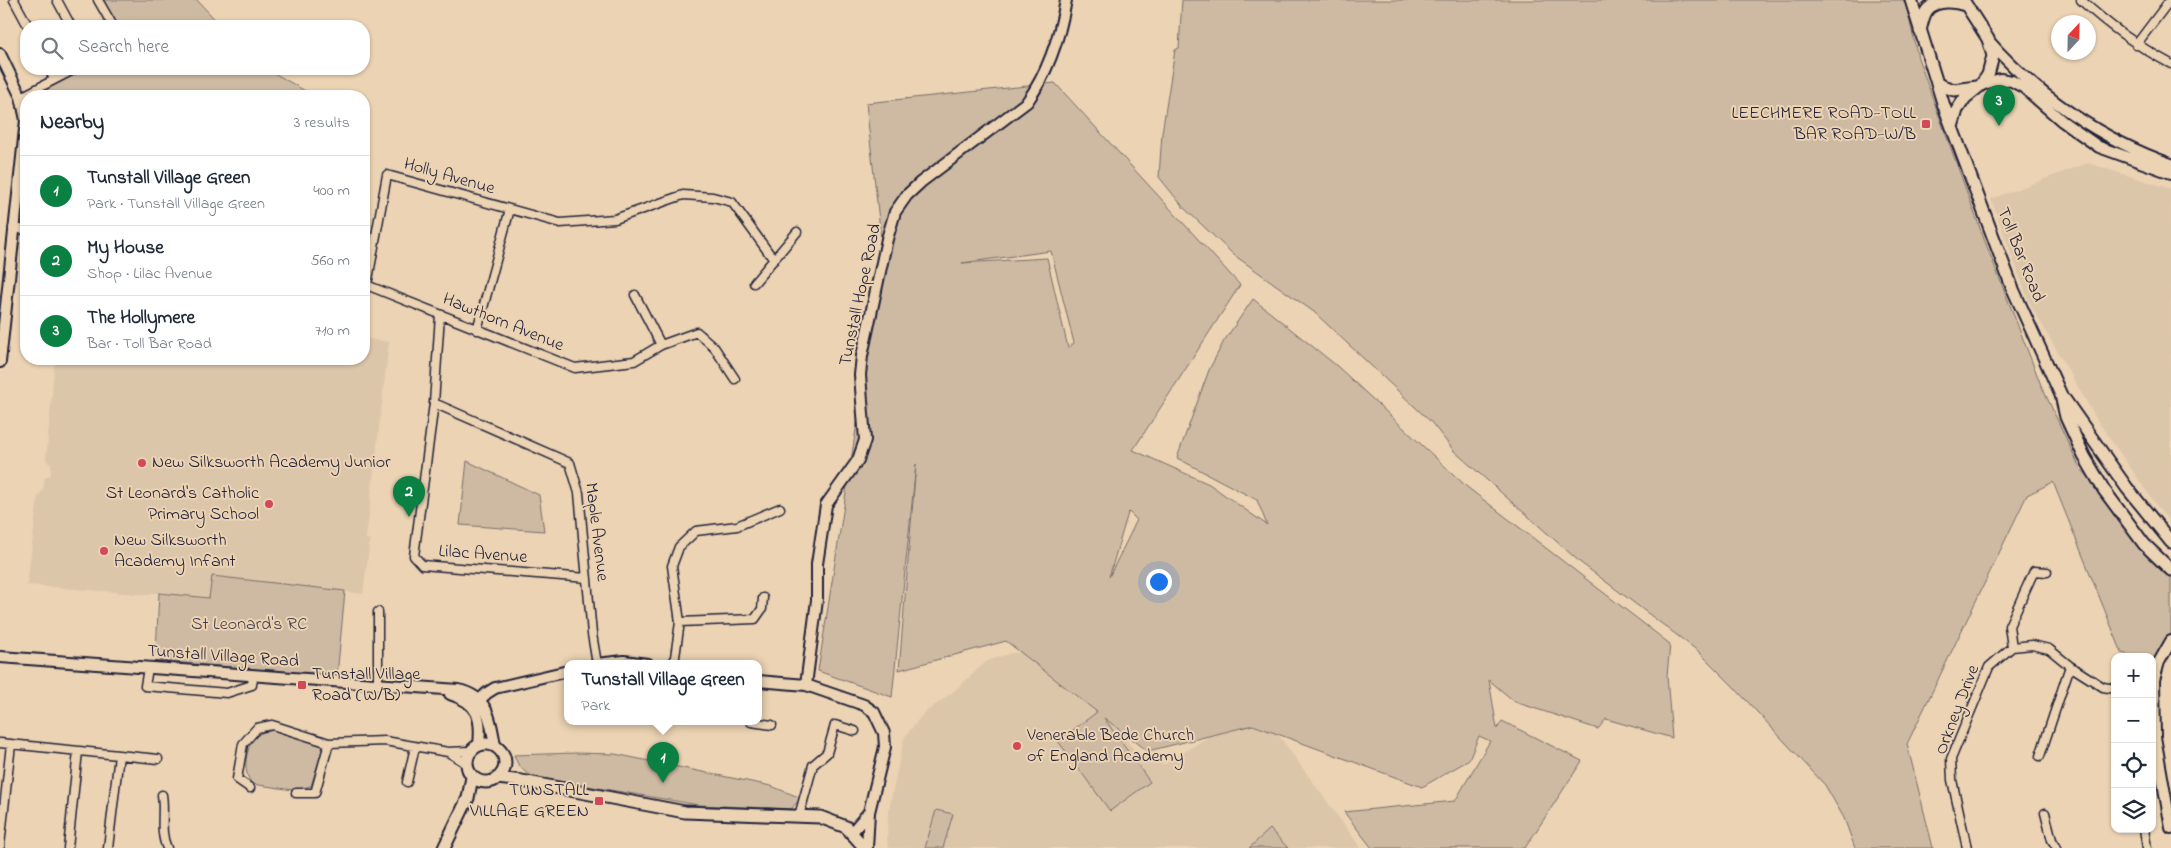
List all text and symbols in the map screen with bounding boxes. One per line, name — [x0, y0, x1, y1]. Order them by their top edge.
north arrow — [2051, 15, 2096, 60]
search box — [20, 20, 370, 75]
icon: search — [38, 34, 66, 62]
text: Search here — [78, 34, 169, 61]
pin: 3 — [1983, 85, 2015, 126]
place label: LEECHMERE ROAD-TOLL BAR ROAD-W/B — [1732, 101, 1916, 148]
text: Nearby — [40, 108, 104, 138]
text: 3 results — [294, 111, 350, 135]
marker: LEECHMERE ROAD-TOLL BAR ROAD-W/B — [1920, 118, 1932, 130]
street label: Holly Avenue — [400, 152, 498, 203]
text: Tunstall Village Green — [87, 165, 250, 192]
text: 1 — [53, 179, 59, 203]
text: 400 m — [313, 179, 350, 203]
text: Park · Tunstall Village Green — [87, 192, 265, 216]
street label: Toll Bar Road — [1989, 204, 2051, 306]
street label: Tunstall Hope Road — [833, 221, 889, 369]
text: My House — [87, 235, 164, 262]
text: 2 — [52, 249, 60, 273]
text: 560 m — [310, 249, 350, 273]
text: Shop · Lilac Avenue — [87, 262, 212, 286]
street label: Hawthorn Avenue — [438, 287, 568, 360]
text: The Hollymere — [87, 305, 195, 332]
text: 3 — [53, 319, 59, 343]
text: 710 m — [315, 319, 350, 343]
text: Bar · Toll Bar Road — [87, 332, 212, 356]
place label: New Silksworth Academy Junior — [152, 450, 391, 476]
marker: New Silksworth Academy Junior — [136, 457, 148, 469]
pin: 2 — [393, 476, 425, 517]
place label: St Leonard's Catholic Primary School — [106, 481, 259, 528]
street label: Maple Avenue — [577, 481, 615, 584]
marker: St Leonard's Catholic Primary School — [263, 498, 275, 510]
place label: New Silksworth Academy Infant — [114, 528, 236, 575]
street label: Lilac Avenue — [438, 539, 529, 571]
marker: New Silksworth Academy Infant — [98, 545, 110, 557]
your location — [1146, 569, 1172, 595]
park label: St Leonard's RC — [191, 612, 307, 638]
street label: Tunstall Village Road — [146, 639, 300, 676]
map controls — [2111, 653, 2156, 833]
button: + — [2111, 653, 2156, 698]
popup — [564, 660, 762, 725]
street label: Orkney Drive — [1929, 660, 1987, 759]
place label: Tunstall Village Road (W/B) — [312, 662, 421, 709]
text: Tunstall Village Green — [581, 667, 745, 694]
marker: Tunstall Village Road (W/B) — [296, 679, 308, 691]
text: Park — [581, 694, 610, 718]
button: − — [2111, 698, 2156, 743]
place label: Venerable Bede Church of England Academy — [1026, 723, 1194, 771]
marker: Venerable Bede Church of England Academy — [1011, 740, 1023, 752]
pin: 1 — [647, 742, 679, 783]
button: locate — [2111, 743, 2156, 788]
place label: TUNSTALL VILLAGE GREEN — [469, 778, 589, 825]
button: layers — [2111, 788, 2156, 833]
marker: TUNSTALL VILLAGE GREEN — [593, 795, 605, 807]

